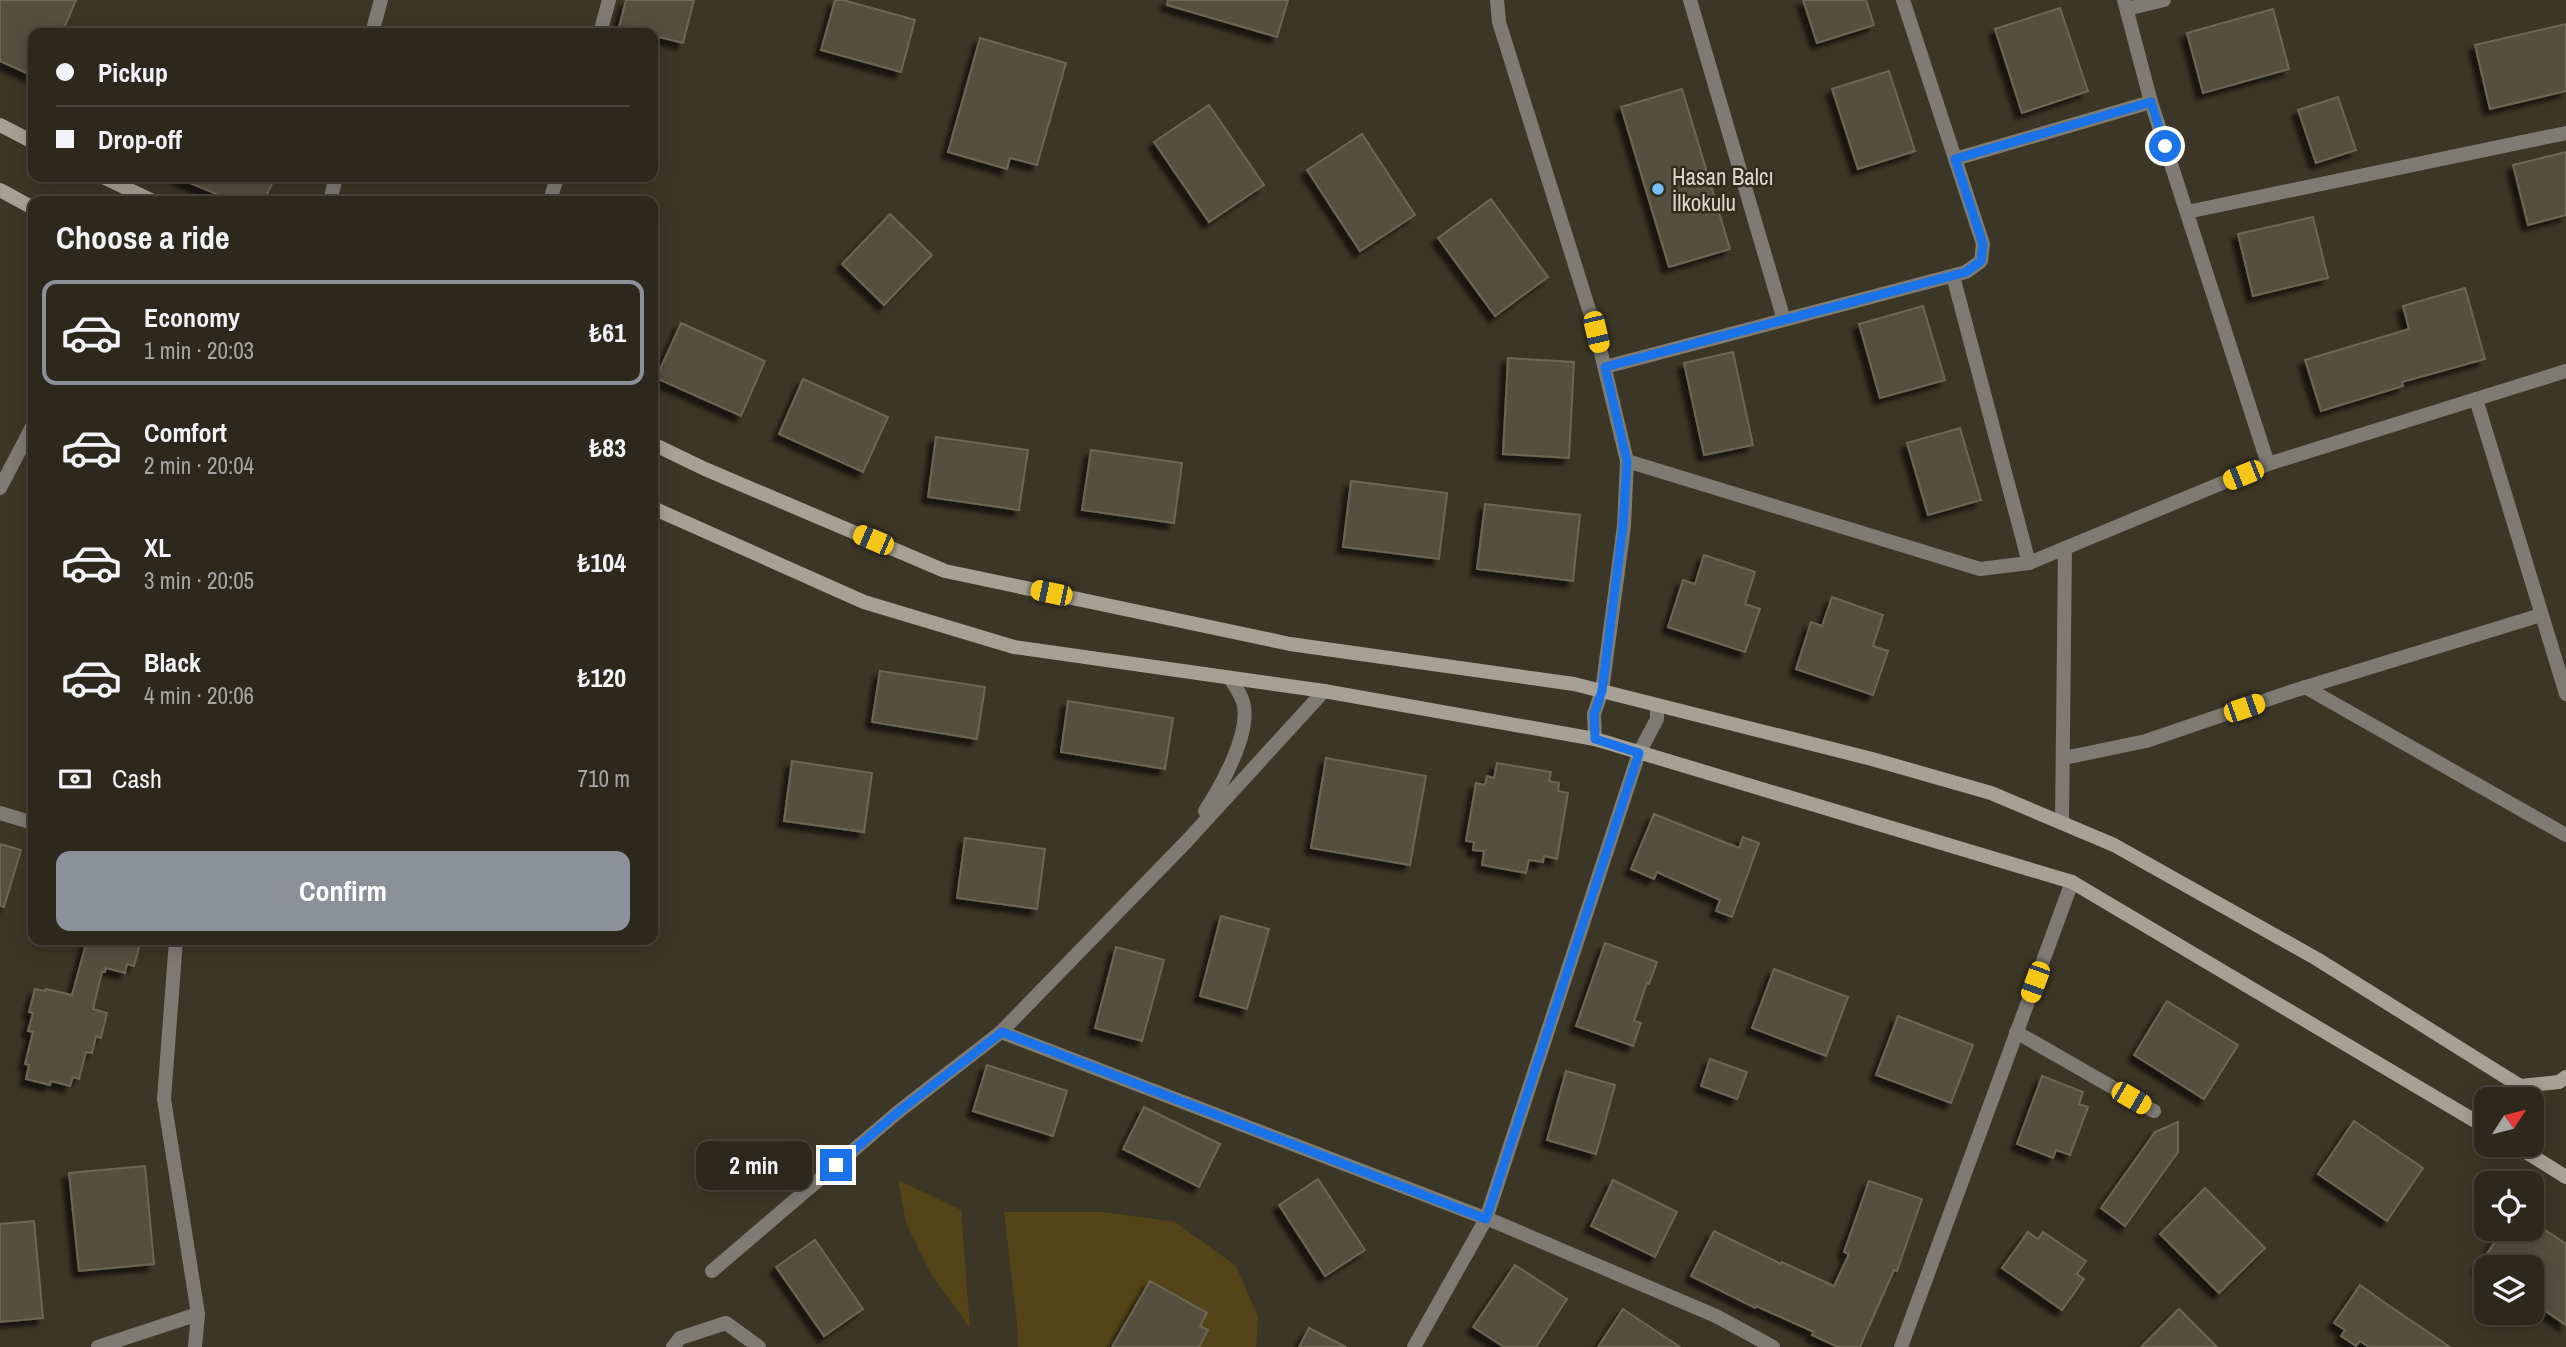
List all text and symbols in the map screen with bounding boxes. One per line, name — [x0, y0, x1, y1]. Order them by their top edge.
text: Pickup — [98, 55, 168, 90]
text: Drop-off — [98, 122, 182, 157]
route start — [2149, 130, 2181, 162]
place label: Hasan Balcı İlkokulu — [1672, 161, 1774, 218]
marker: Hasan Balcı İlkokulu — [1650, 181, 1666, 197]
text: Choose a ride — [56, 216, 230, 259]
text: Economy — [144, 300, 240, 335]
icon: car — [60, 301, 123, 364]
car — [1582, 309, 1611, 355]
text: ₺61 — [589, 315, 626, 350]
text: 1 min · 20:03 — [144, 335, 254, 366]
text: Comfort — [144, 415, 227, 450]
icon: car — [60, 416, 123, 479]
text: ₺83 — [589, 430, 626, 465]
text: 2 min · 20:04 — [144, 450, 254, 481]
car — [2220, 457, 2267, 493]
car — [850, 522, 897, 558]
text: XL — [144, 530, 171, 565]
icon: car — [60, 531, 123, 594]
text: ₺104 — [577, 545, 626, 580]
text: 3 min · 20:05 — [144, 565, 254, 596]
car — [1029, 578, 1074, 608]
text: Black — [144, 645, 201, 680]
icon: car — [60, 646, 123, 709]
text: ₺120 — [577, 660, 626, 695]
text: 4 min · 20:06 — [144, 680, 254, 711]
car — [2221, 691, 2268, 725]
icon: cash — [56, 760, 94, 798]
text: Cash — [112, 761, 162, 796]
text: 710 m — [578, 763, 630, 794]
button: Confirm — [56, 851, 630, 931]
car — [2018, 959, 2053, 1005]
car — [2108, 1078, 2155, 1118]
north arrow — [2474, 1087, 2544, 1157]
map controls — [2474, 1087, 2544, 1325]
callout: 2 min — [696, 1140, 812, 1190]
route end — [820, 1149, 852, 1181]
text: 2 min — [729, 1150, 779, 1181]
button: locate — [2474, 1171, 2544, 1241]
button: layers — [2474, 1255, 2544, 1325]

